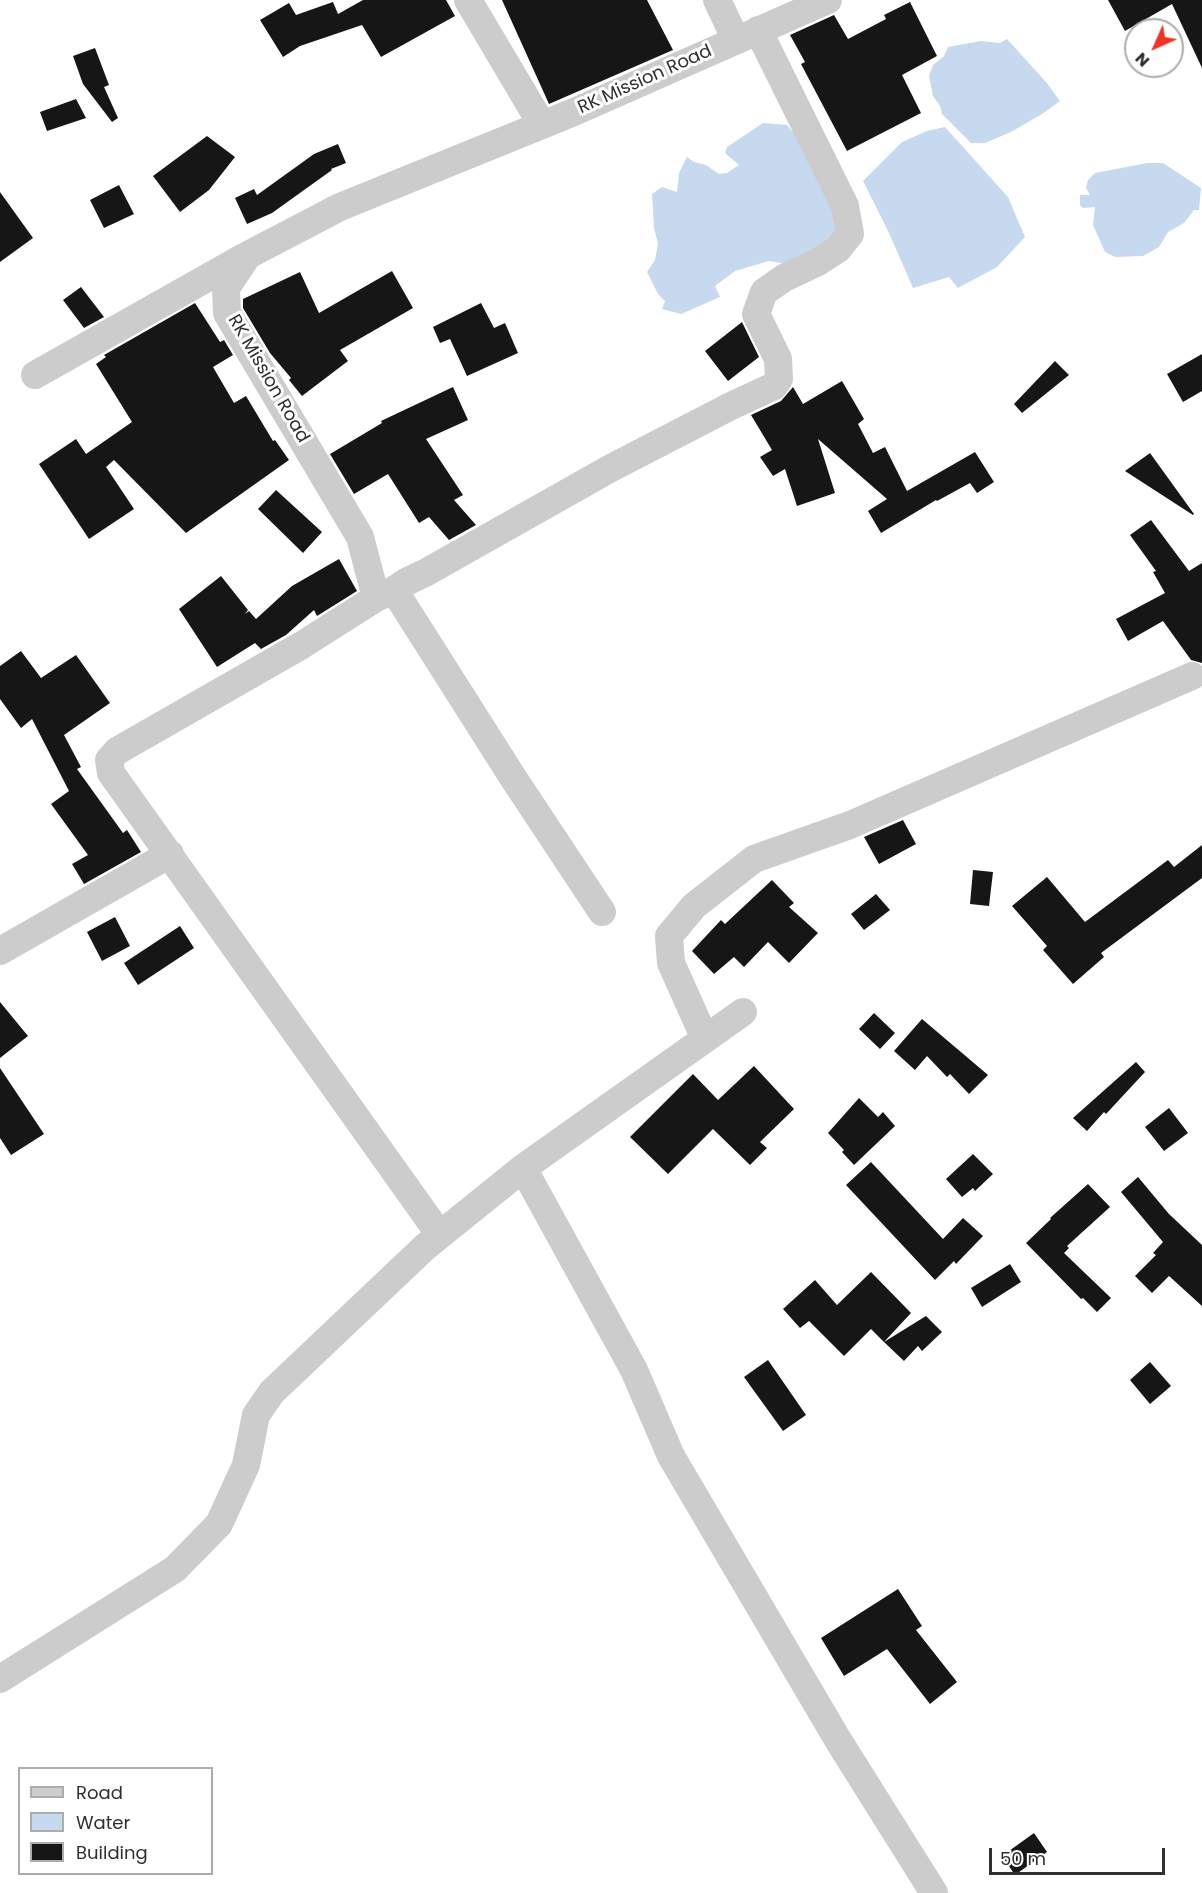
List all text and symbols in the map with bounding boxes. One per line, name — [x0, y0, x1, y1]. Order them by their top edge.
north arrow — [1124, 18, 1184, 78]
street label: RK Mission Road — [575, 41, 715, 119]
text: N — [1130, 47, 1155, 72]
street label: RK Mission Road — [223, 311, 313, 447]
legend — [18, 1767, 213, 1875]
text: Road — [76, 1780, 123, 1805]
text: Water — [76, 1810, 130, 1835]
scale bar — [992, 1836, 1168, 1874]
text: Building — [76, 1840, 148, 1865]
text: 50 m — [1000, 1846, 1046, 1871]

